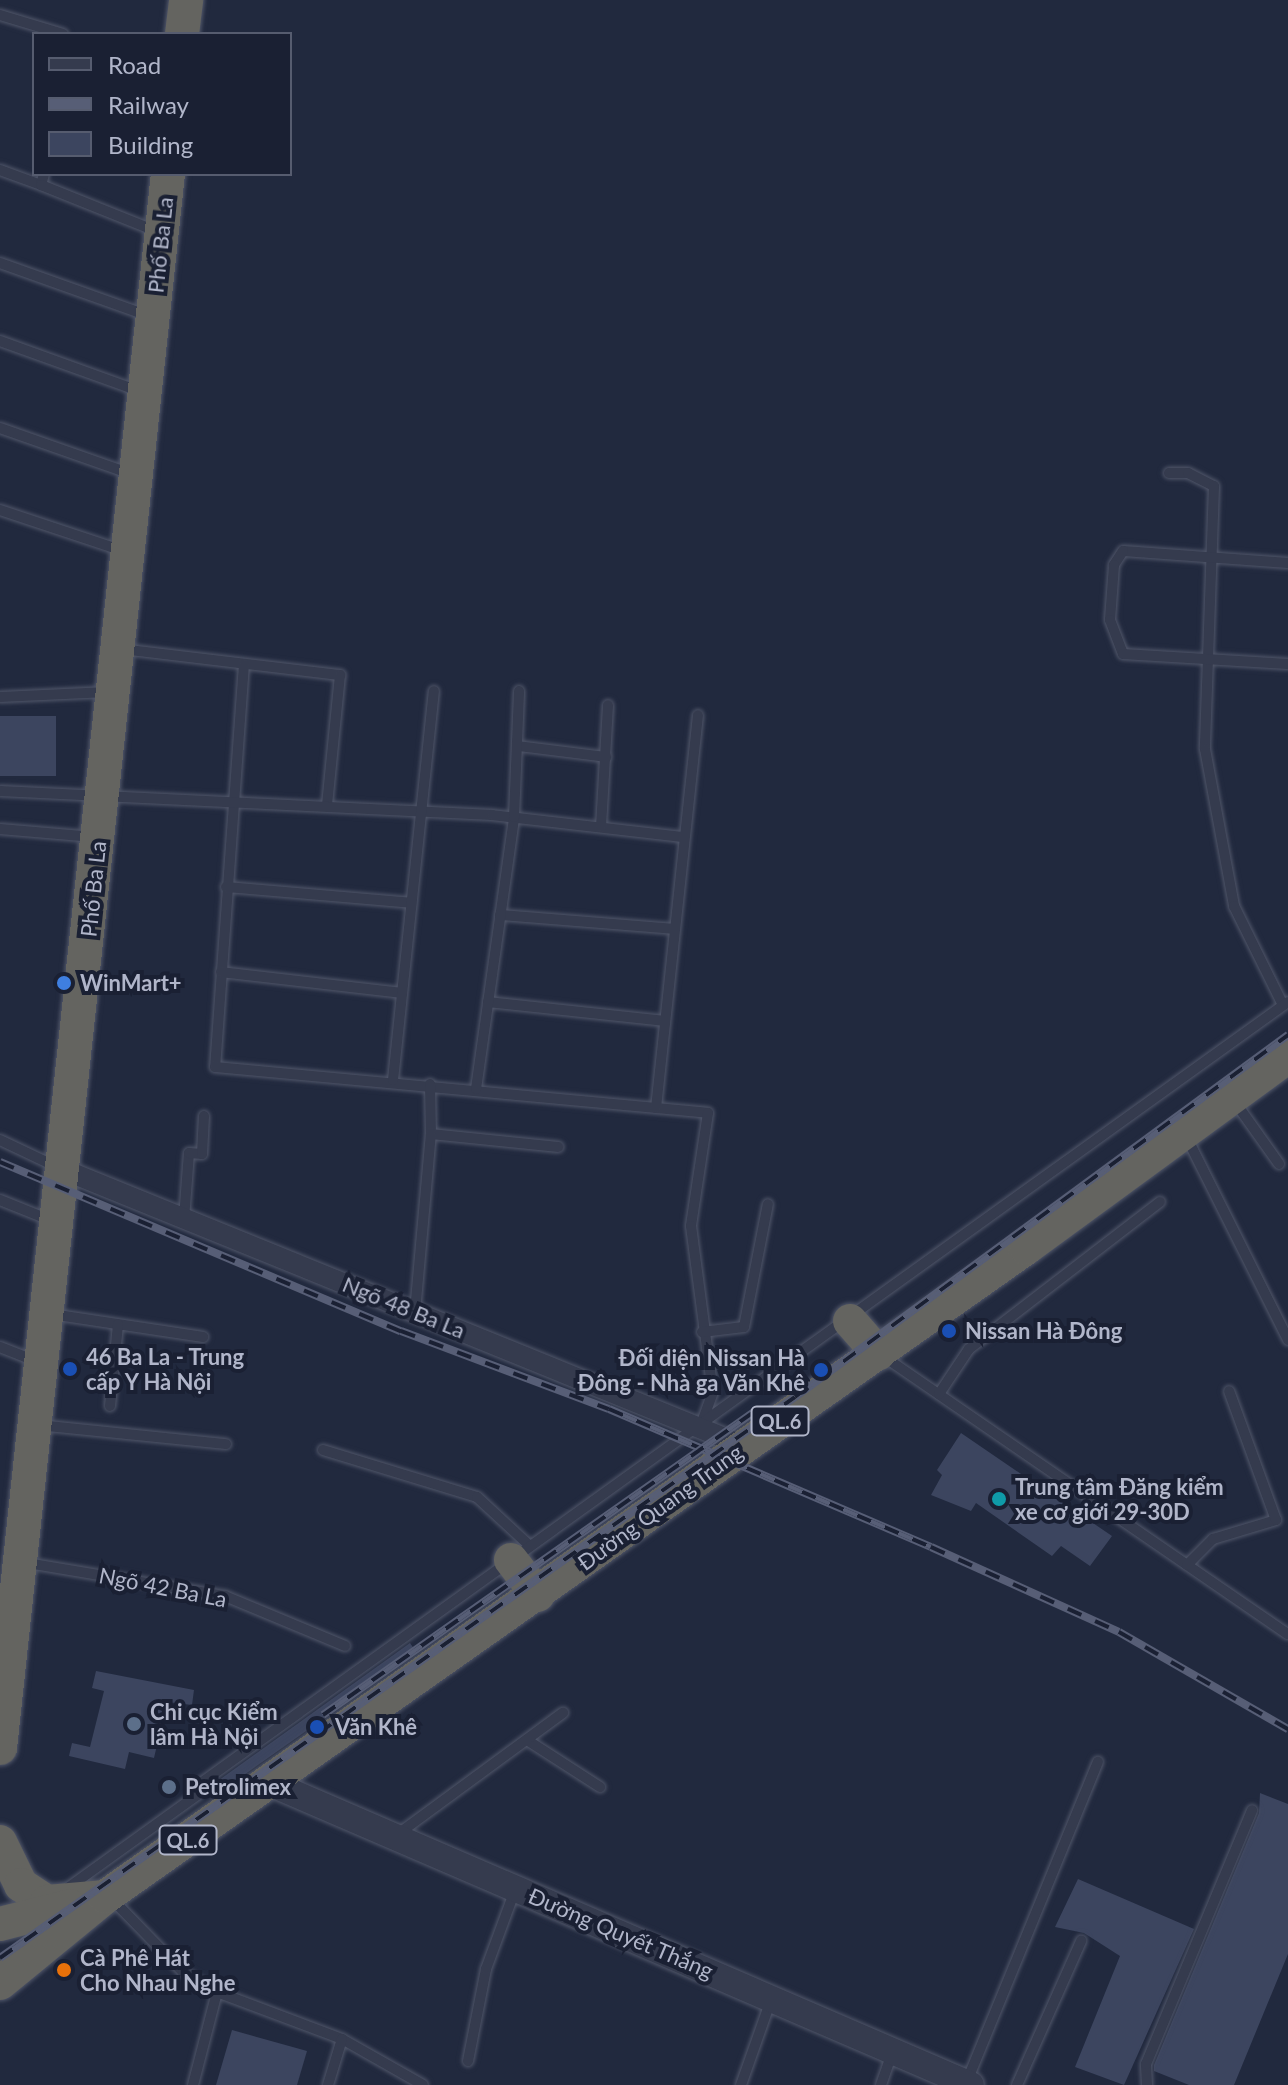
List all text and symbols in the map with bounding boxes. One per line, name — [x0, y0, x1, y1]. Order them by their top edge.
legend — [32, 32, 292, 176]
text: Road — [108, 50, 161, 79]
text: Railway — [108, 90, 189, 119]
text: Building — [108, 130, 193, 159]
street label: Phố Ba La — [142, 196, 178, 294]
street label: Phố Ba La — [75, 840, 111, 938]
place label: WinMart+ — [80, 970, 182, 996]
marker: WinMart+ — [55, 974, 73, 992]
street label: Ngõ 48 Ba La — [339, 1270, 469, 1344]
place label: Nissan Hà Đông — [965, 1318, 1122, 1344]
marker: Nissan Hà Đông — [940, 1322, 958, 1340]
place label: 46 Ba La - Trung cấp Y Hà Nội — [86, 1343, 245, 1394]
place label: Đối diện Nissan Hà Đông - Nhà ga Văn Khê — [577, 1344, 805, 1396]
marker: 46 Ba La - Trung cấp Y Hà Nội — [61, 1360, 79, 1378]
marker: Đối diện Nissan Hà Đông - Nhà ga Văn Khê — [812, 1361, 830, 1379]
road number: QL.6 — [750, 1405, 810, 1437]
street label: Đường Quang Trung — [572, 1438, 748, 1576]
place label: Trung tâm Đăng kiểm xe cơ giới 29-30D — [1015, 1473, 1224, 1524]
marker: Trung tâm Đăng kiểm xe cơ giới 29-30D — [990, 1490, 1008, 1508]
street label: Ngõ 42 Ba La — [97, 1562, 229, 1612]
place label: Chi cục Kiểm lâm Hà Nội — [150, 1698, 278, 1750]
place label: Văn Khê — [335, 1714, 417, 1740]
marker: Chi cục Kiểm lâm Hà Nội — [125, 1715, 143, 1733]
marker: Văn Khê — [306, 1716, 328, 1738]
place label: Petrolimex — [185, 1774, 291, 1800]
marker: Petrolimex — [160, 1778, 178, 1796]
road number: QL.6 — [158, 1824, 218, 1856]
street label: Đường Quyết Thắng — [524, 1882, 718, 1984]
place label: Cà Phê Hát Cho Nhau Nghe — [80, 1944, 235, 1996]
marker: Cà Phê Hát Cho Nhau Nghe — [55, 1961, 73, 1979]

